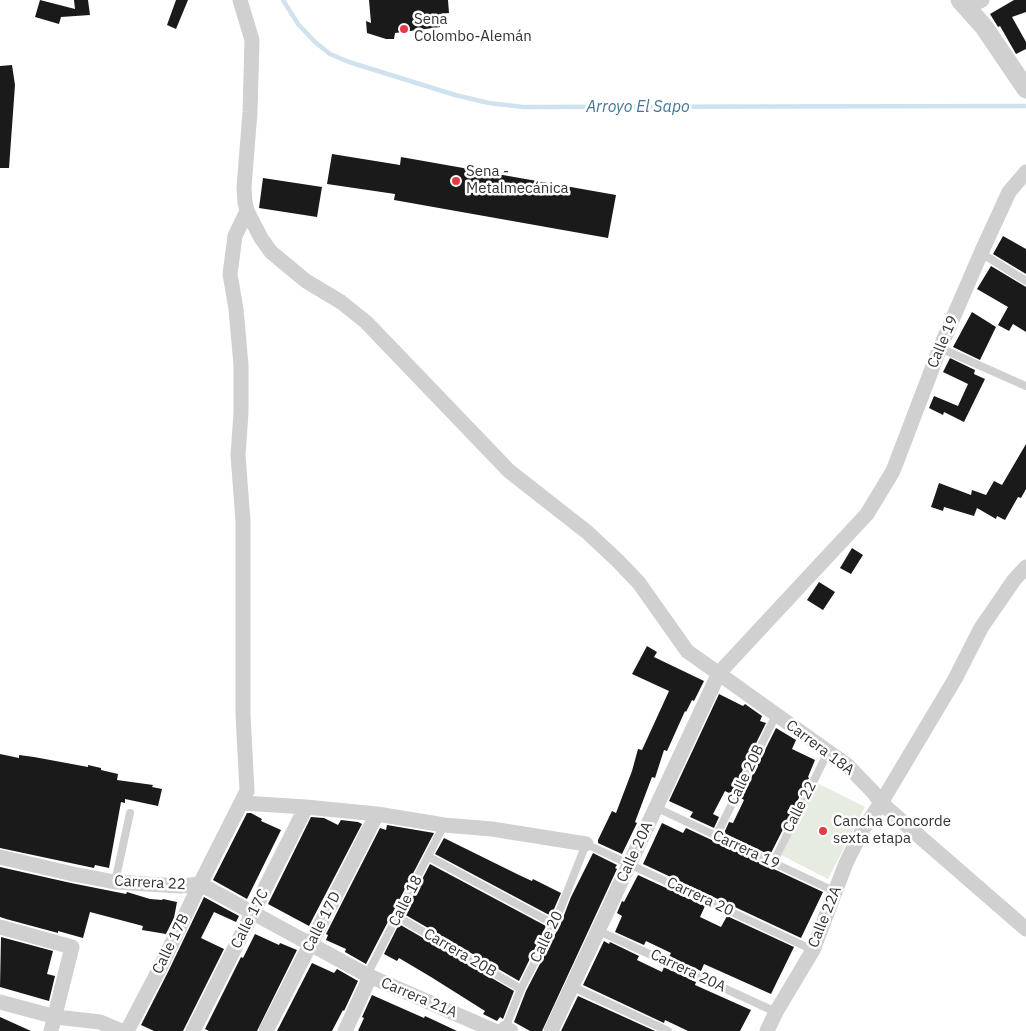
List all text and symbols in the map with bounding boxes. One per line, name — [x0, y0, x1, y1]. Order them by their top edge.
place label: Sena Colombo-Alemán — [414, 11, 532, 46]
marker: Sena Colombo-Alemán — [398, 23, 410, 35]
water label: Arroyo El Sapo — [586, 97, 690, 117]
place label: Sena - Metalmecánica — [466, 163, 568, 198]
marker: Sena - Metalmecánica — [450, 175, 462, 187]
street label: Calle 19 — [924, 313, 962, 371]
street label: Carrera 18A — [782, 716, 858, 780]
street label: Calle 20B — [724, 742, 768, 808]
street label: Calle 22 — [779, 778, 821, 836]
place label: Cancha Concorde sexta etapa — [833, 813, 951, 848]
street label: Calle 20A — [613, 819, 657, 885]
marker: Cancha Concorde sexta etapa — [817, 825, 829, 837]
street label: Carrera 19 — [710, 827, 782, 873]
street label: Carrera 22 — [114, 872, 186, 894]
street label: Calle 18 — [385, 872, 427, 930]
street label: Carrera 20 — [664, 874, 736, 920]
street label: Calle 22A — [805, 884, 845, 950]
street label: Calle 17C — [227, 886, 273, 952]
street label: Calle 17D — [299, 889, 345, 955]
street label: Calle 20 — [527, 908, 567, 966]
street label: Calle 17B — [149, 911, 193, 977]
street label: Carrera 20B — [420, 925, 500, 981]
street label: Carrera 20A — [647, 946, 729, 996]
street label: Carrera 21A — [378, 974, 460, 1022]

